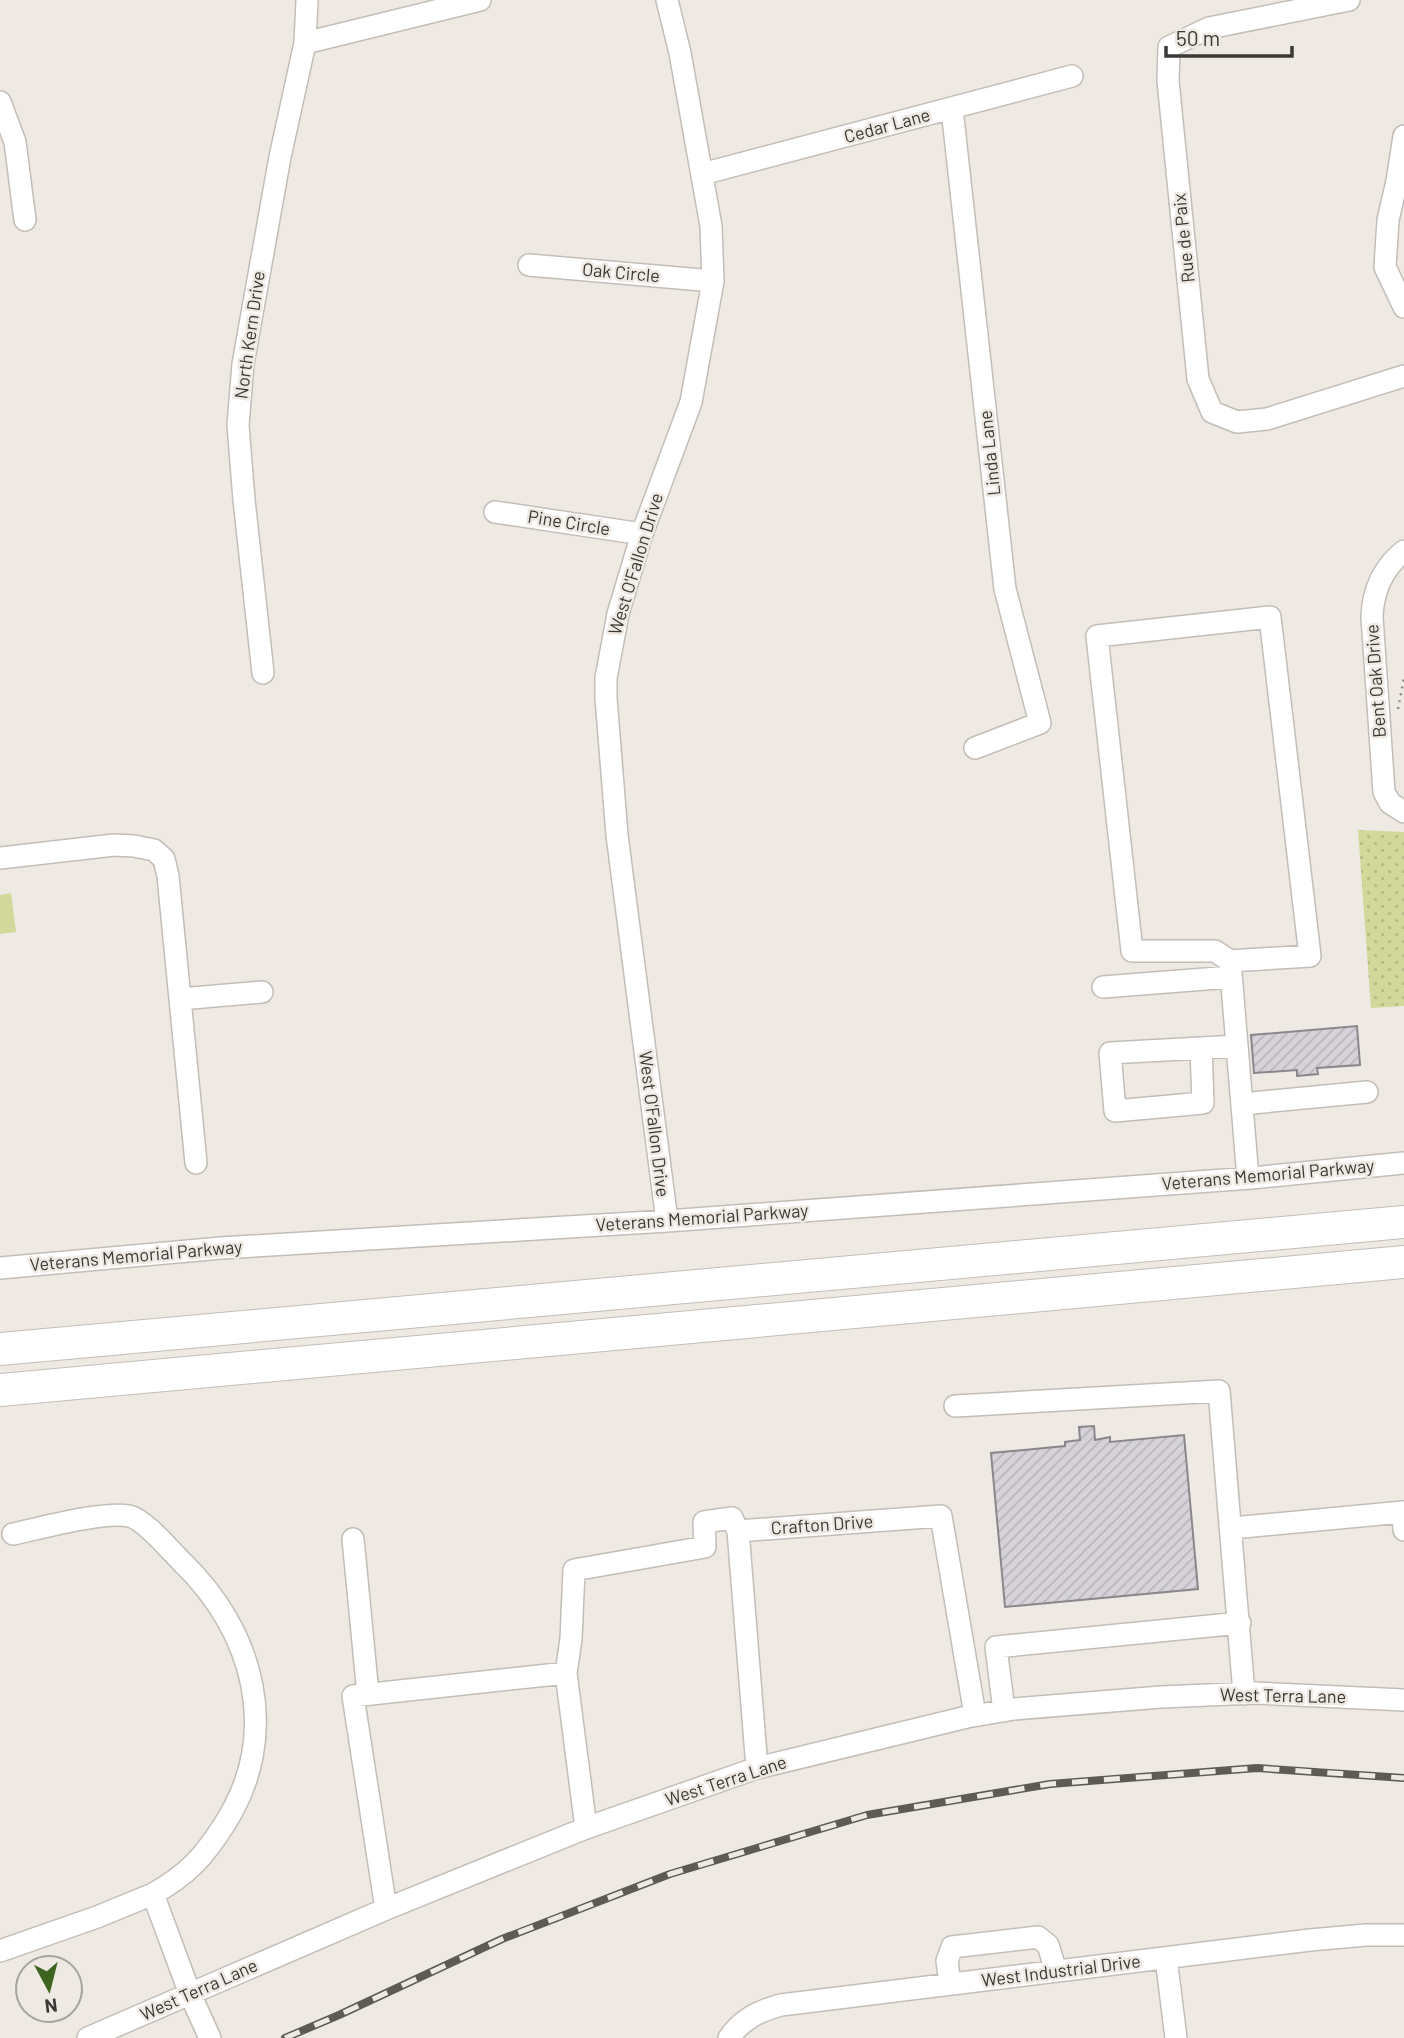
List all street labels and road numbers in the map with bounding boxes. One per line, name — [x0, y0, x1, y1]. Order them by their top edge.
street label: Cedar Lane — [841, 103, 932, 147]
street label: Rue de Paix — [1167, 192, 1199, 284]
street label: Oak Circle — [581, 258, 661, 286]
street label: North Kern Drive — [229, 269, 269, 400]
street label: Linda Lane — [974, 409, 1004, 497]
street label: West O'Fallon Drive — [603, 490, 667, 637]
street label: Pine Circle — [526, 505, 612, 539]
street label: Bent Oak Drive — [1360, 624, 1390, 739]
street label: West O'Fallon Drive — [635, 1050, 675, 1198]
street label: Veterans Memorial Parkway — [1161, 1154, 1375, 1194]
street label: Veterans Memorial Parkway — [595, 1199, 809, 1235]
street label: Veterans Memorial Parkway — [29, 1235, 243, 1275]
street label: Crafton Drive — [770, 1509, 874, 1539]
street label: West Terra Lane — [1220, 1683, 1346, 1707]
street label: West Terra Lane — [662, 1750, 789, 1810]
street label: West Industrial Drive — [980, 1949, 1142, 1991]
street label: West Terra Lane — [136, 1953, 261, 2025]

